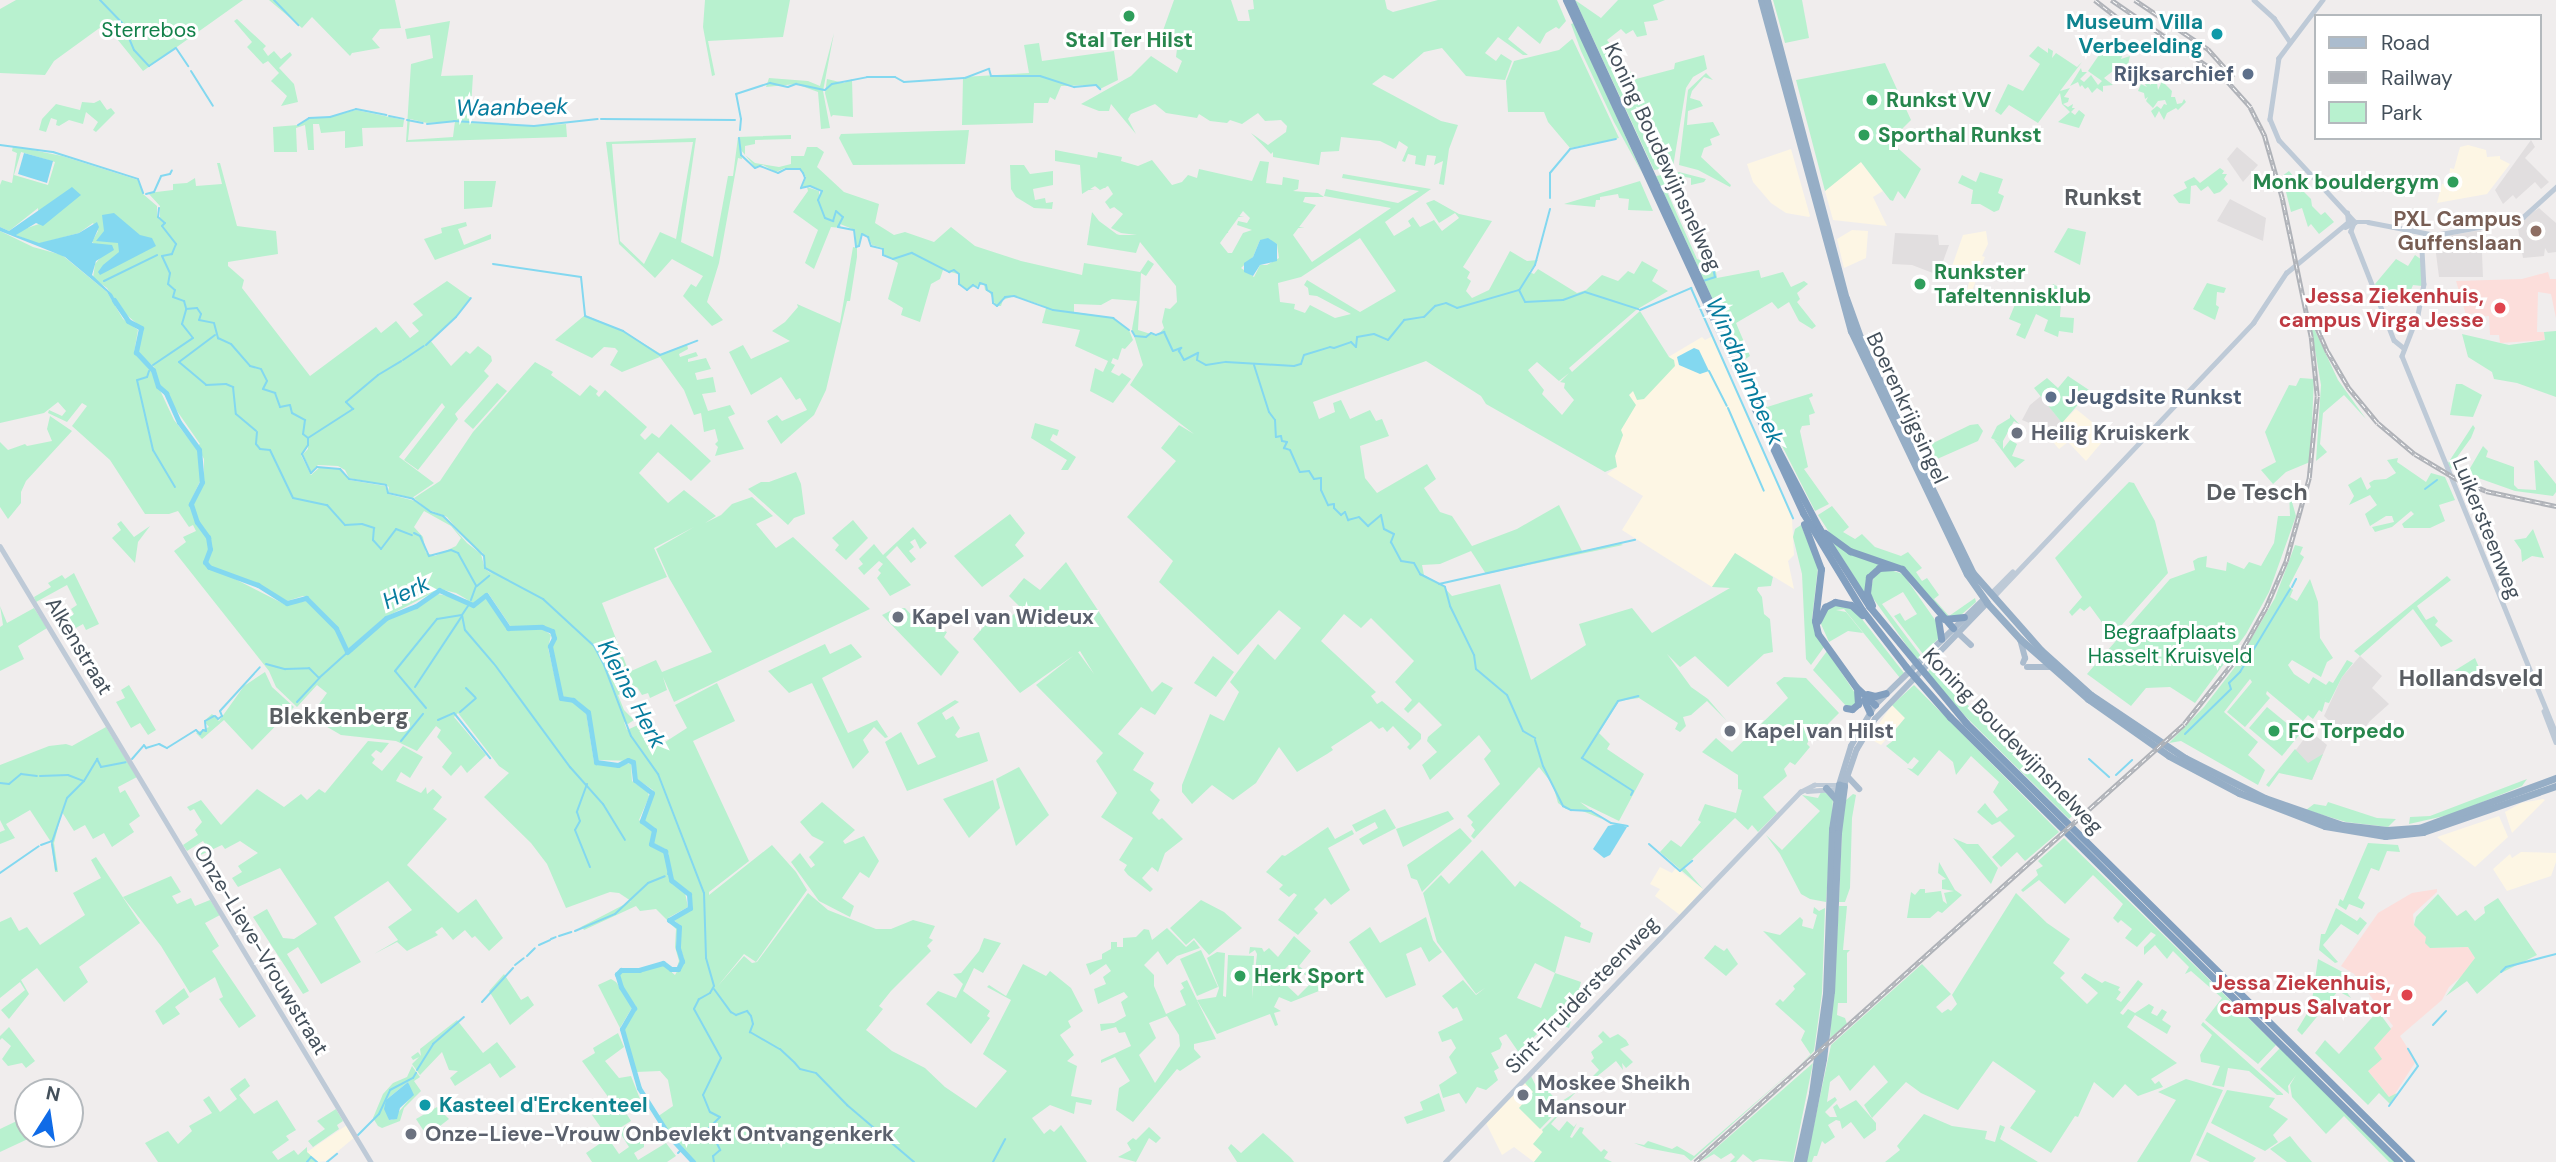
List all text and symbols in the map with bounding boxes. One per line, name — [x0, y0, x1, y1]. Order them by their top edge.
marker: Stal Ter Hilst — [1121, 8, 1137, 24]
place label: Museum Villa Verbeelding — [2066, 9, 2203, 59]
legend — [2314, 14, 2542, 140]
park label: Sterrebos — [101, 17, 197, 43]
marker: Museum Villa Verbeelding — [2209, 26, 2225, 42]
place label: Stal Ter Hilst — [1065, 27, 1193, 53]
text: Road — [2381, 29, 2430, 57]
street label: Koning Boudewijnsnelweg — [1599, 39, 1727, 275]
place label: Rijksarchief — [2114, 61, 2234, 87]
text: Railway — [2381, 64, 2453, 92]
marker: Rijksarchief — [2240, 66, 2256, 82]
place label: Runkst VV — [1886, 87, 1991, 113]
water label: Waanbeek — [456, 92, 568, 122]
marker: Runkst VV — [1864, 92, 1880, 108]
text: Park — [2381, 99, 2422, 127]
place label: Sporthal Runkst — [1878, 122, 2041, 148]
marker: Sporthal Runkst — [1856, 127, 1872, 143]
place label: Monk bouldergym — [2253, 169, 2439, 195]
marker: Monk bouldergym — [2445, 174, 2461, 190]
district label: Runkst — [2064, 183, 2142, 211]
place label: PXL Campus Guffenslaan — [2394, 206, 2522, 256]
marker: PXL Campus Guffenslaan — [2528, 223, 2544, 239]
place label: Runkster Tafeltennisklub — [1934, 259, 2091, 309]
marker: Runkster Tafeltennisklub — [1912, 276, 1928, 292]
place label: Jessa Ziekenhuis, campus Virga Jesse — [2279, 283, 2484, 333]
water label: Windhalmbeek — [1700, 293, 1790, 449]
marker: Jessa Ziekenhuis, campus Virga Jesse — [2490, 298, 2510, 318]
street label: Boerenkrijgsingel — [1861, 328, 1953, 488]
place label: Jeugdsite Runkst — [2065, 384, 2242, 410]
marker: Jeugdsite Runkst — [2043, 389, 2059, 405]
place label: Heilig Kruiskerk — [2031, 420, 2190, 446]
marker: Heilig Kruiskerk — [2009, 425, 2025, 441]
street label: Luikersteenweg — [2447, 453, 2527, 603]
district label: De Tesch — [2206, 478, 2308, 506]
water label: Herk — [378, 569, 434, 615]
street label: Alkenstraat — [40, 593, 118, 699]
place label: Kapel van Wideux — [912, 604, 1094, 630]
marker: Kapel van Wideux — [890, 609, 906, 625]
park label: Begraafplaats Hasselt Kruisveld — [2088, 619, 2252, 669]
water label: Kleine Herk — [592, 635, 672, 753]
street label: Koning Boudewijnsnelweg — [1917, 643, 2109, 839]
district label: Hollandsveld — [2399, 664, 2543, 692]
district label: Blekkenberg — [269, 702, 409, 730]
place label: Kapel van Hilst — [1744, 718, 1894, 744]
place label: FC Torpedo — [2288, 718, 2405, 744]
marker: Kapel van Hilst — [1722, 723, 1738, 739]
marker: FC Torpedo — [2266, 723, 2282, 739]
street label: Onze-Lieve-Vrouwstraat — [188, 841, 334, 1059]
street label: Sint-Truidersteenweg — [1500, 911, 1664, 1079]
place label: Herk Sport — [1254, 963, 1364, 989]
marker: Herk Sport — [1232, 968, 1248, 984]
place label: Jessa Ziekenhuis, campus Salvator — [2212, 970, 2391, 1020]
marker: Jessa Ziekenhuis, campus Salvator — [2397, 985, 2417, 1005]
place label: Moskee Sheikh Mansour — [1537, 1070, 1690, 1120]
north arrow — [14, 1078, 84, 1148]
text: N — [44, 1080, 62, 1108]
marker: Moskee Sheikh Mansour — [1515, 1087, 1531, 1103]
place label: Kasteel d'Erckenteel — [439, 1092, 648, 1118]
marker: Kasteel d'Erckenteel — [417, 1097, 433, 1113]
place label: Onze-Lieve-Vrouw Onbevlekt Ontvangenkerk — [425, 1121, 894, 1147]
marker: Onze-Lieve-Vrouw Onbevlekt Ontvangenkerk — [403, 1126, 419, 1142]

